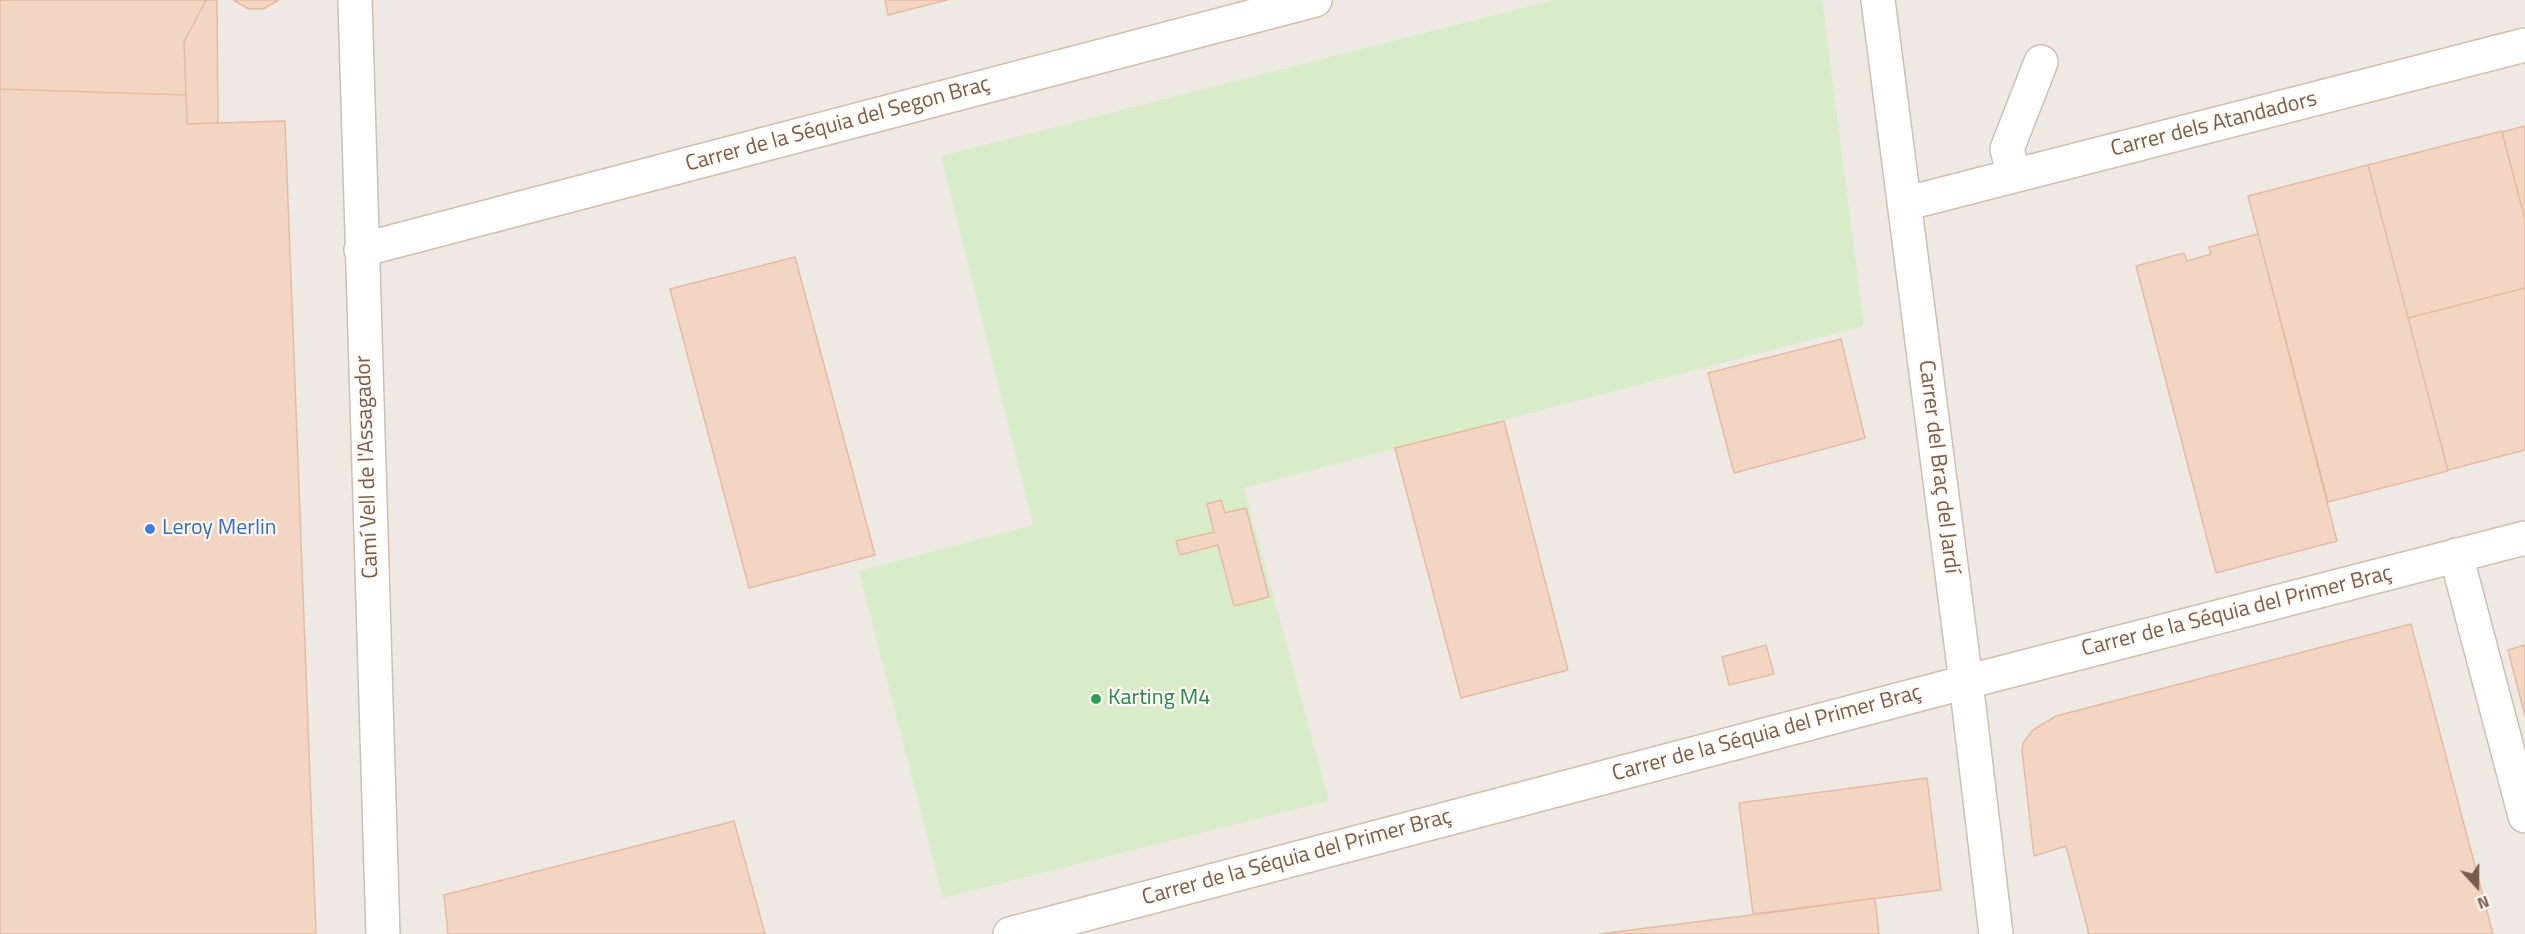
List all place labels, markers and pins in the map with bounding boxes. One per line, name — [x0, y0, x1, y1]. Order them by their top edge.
place label: Leroy Merlin — [162, 516, 277, 542]
marker: Leroy Merlin — [143, 522, 157, 536]
place label: Karting M4 — [1108, 686, 1210, 712]
marker: Karting M4 — [1089, 692, 1103, 706]

